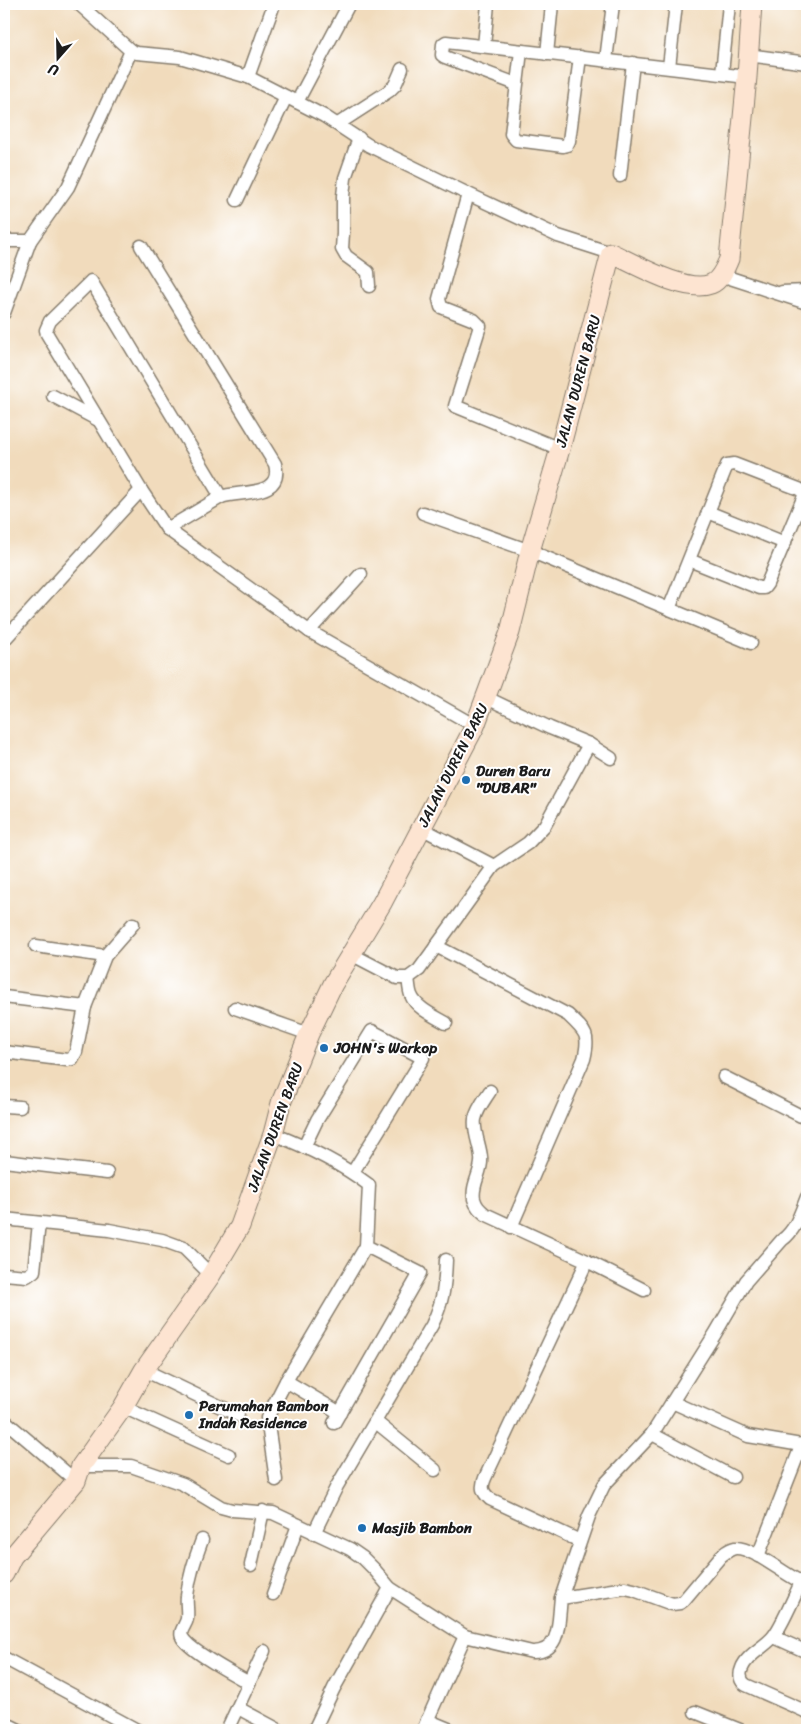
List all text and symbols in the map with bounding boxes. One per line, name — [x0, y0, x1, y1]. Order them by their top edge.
north arrow — [32, 32, 82, 82]
text: U — [44, 56, 62, 83]
street label: JALAN DUREN BARU — [548, 311, 608, 451]
street label: JALAN DUREN BARU — [410, 698, 496, 832]
place label: Duren Baru "DUBAR" — [476, 758, 551, 801]
marker: Duren Baru "DUBAR" — [460, 774, 472, 786]
place label: JOHN's Warkop — [333, 1035, 437, 1061]
marker: JOHN's Warkop — [318, 1042, 330, 1054]
street label: JALAN DUREN BARU — [239, 1058, 311, 1196]
place label: Perumahan Bambon Indah Residence — [198, 1393, 329, 1436]
marker: Perumahan Bambon Indah Residence — [183, 1409, 195, 1421]
place label: Masjib Bambon — [371, 1515, 473, 1541]
marker: Masjib Bambon — [356, 1522, 368, 1534]

